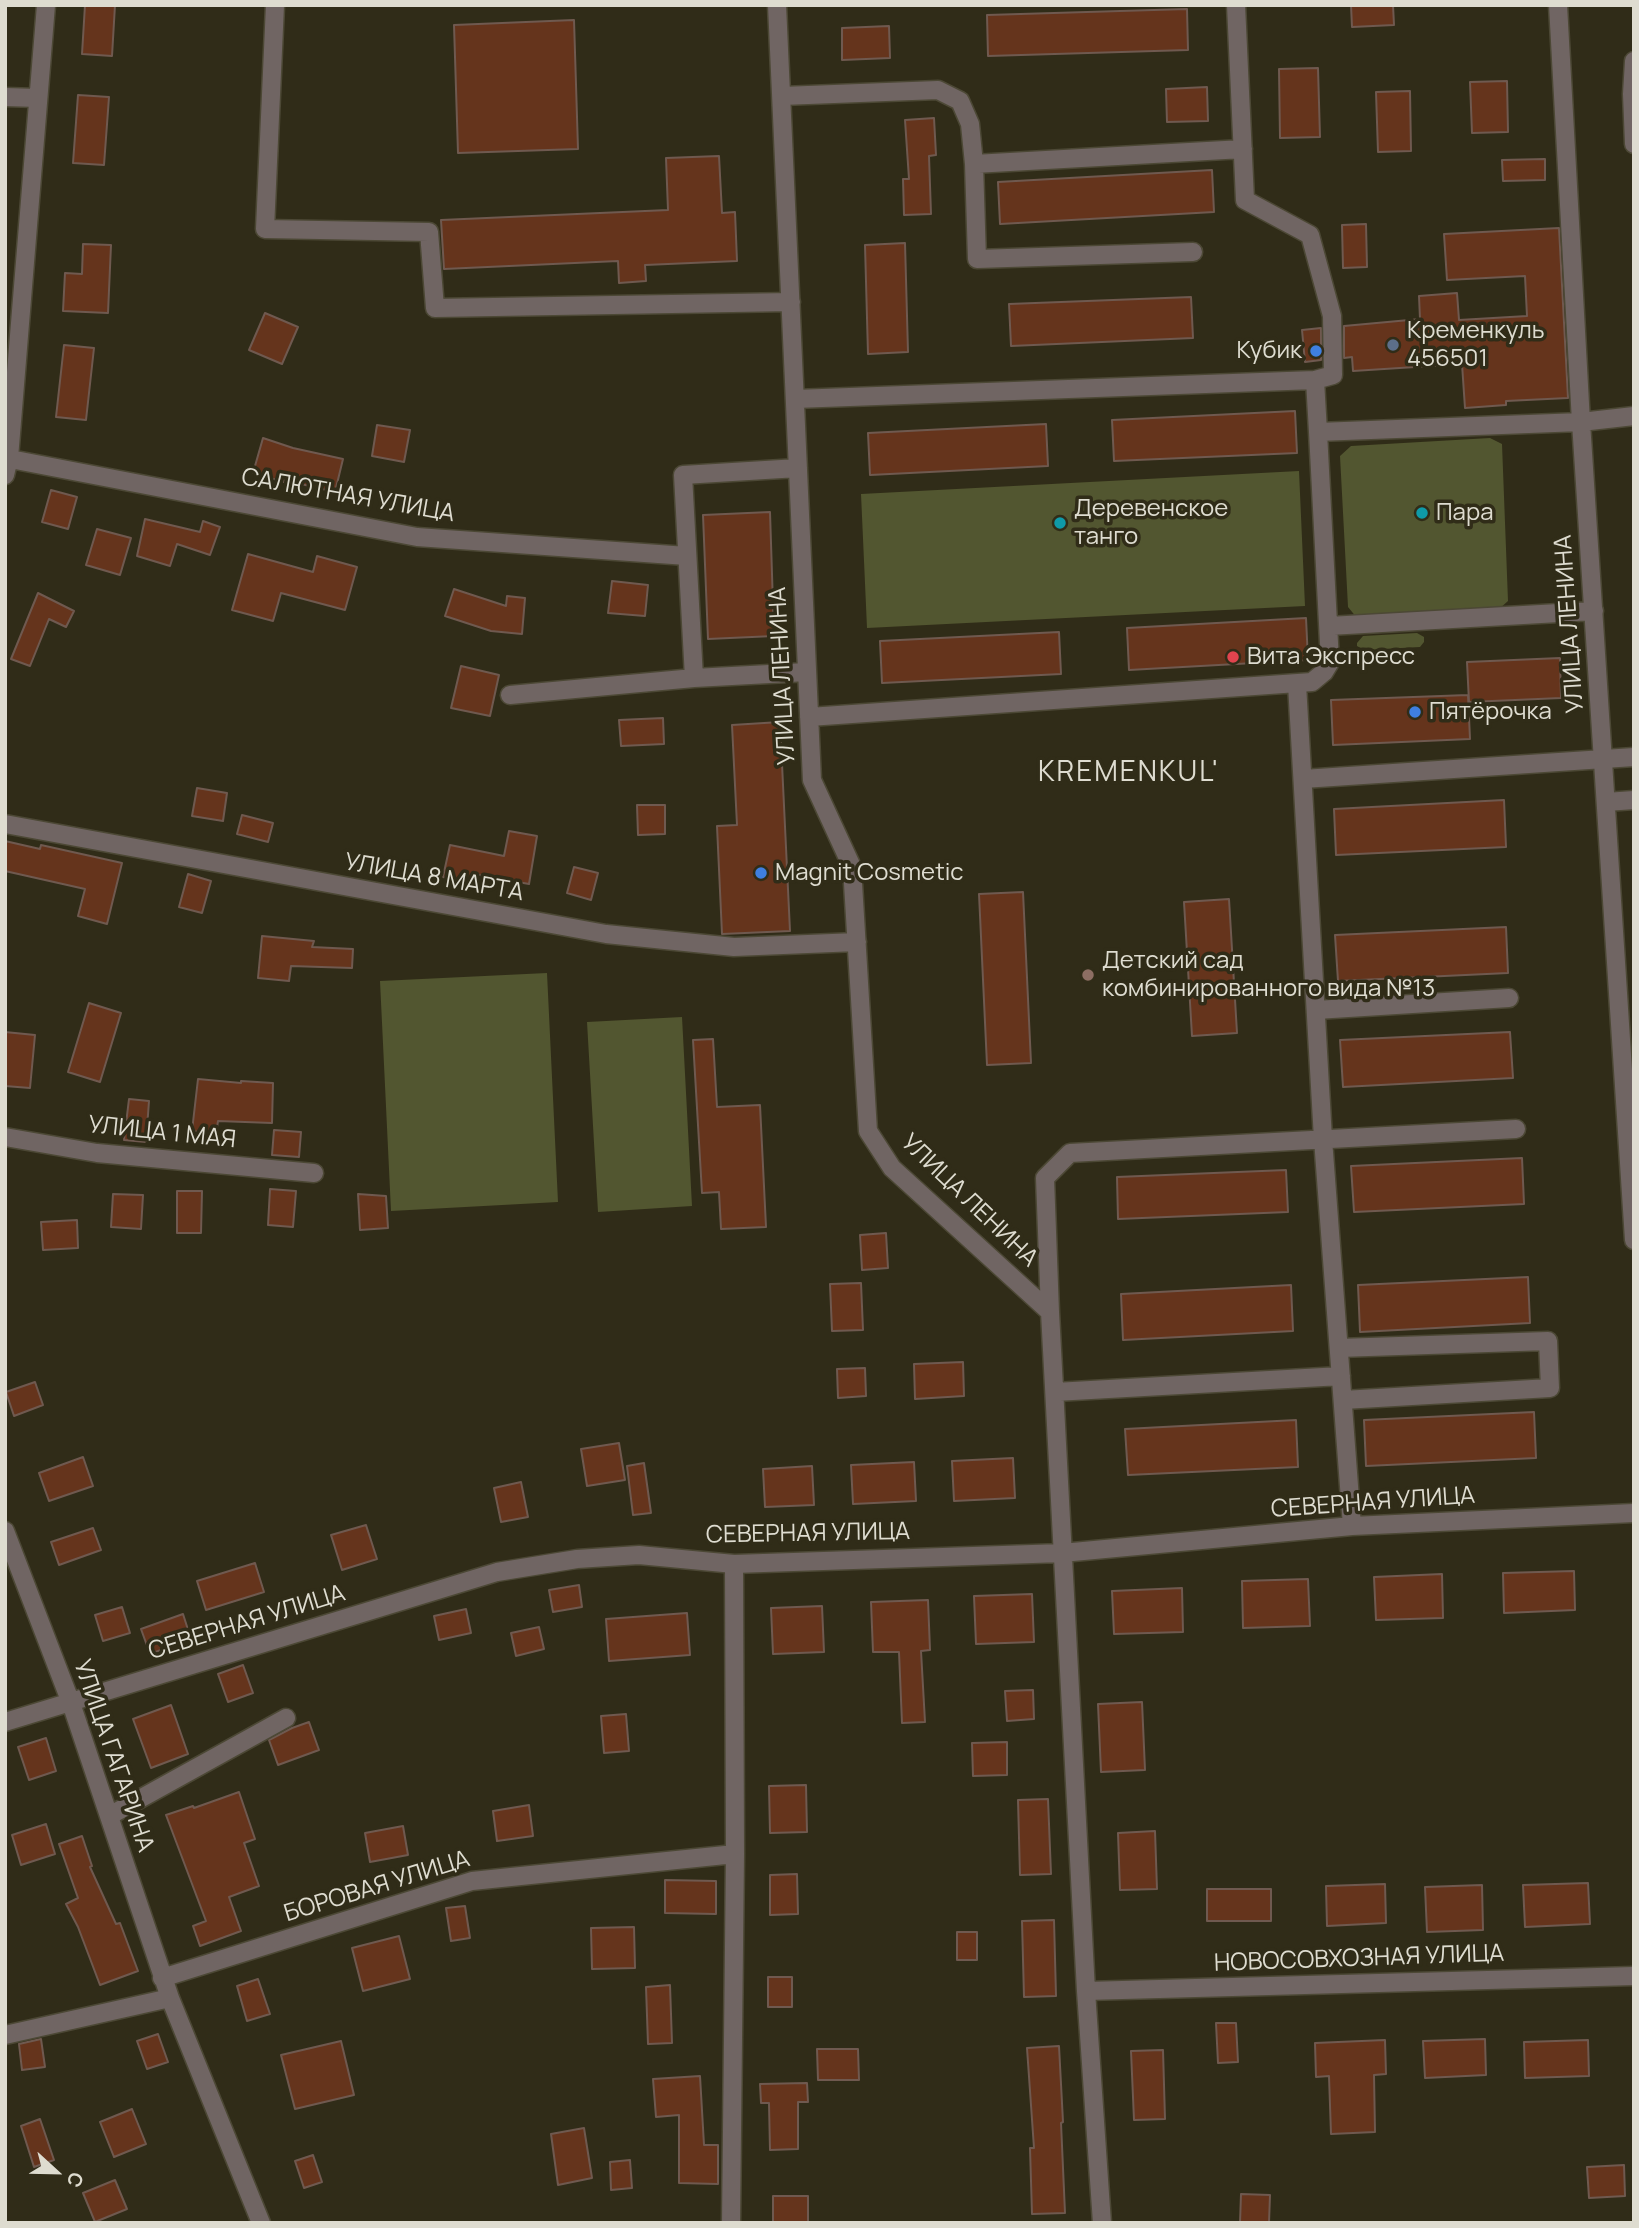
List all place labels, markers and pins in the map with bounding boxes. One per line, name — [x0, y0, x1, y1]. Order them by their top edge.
place label: Кременкуль 456501 — [1407, 317, 1545, 373]
place label: Кубик — [1237, 337, 1302, 365]
marker: Кременкуль 456501 — [1385, 337, 1401, 353]
marker: Кубик — [1308, 343, 1324, 359]
place label: Деревенское танго — [1074, 495, 1228, 551]
place label: Пара — [1436, 499, 1493, 527]
marker: Пара — [1414, 505, 1430, 521]
marker: Деревенское танго — [1052, 515, 1068, 531]
place label: Вита Экспресс — [1247, 643, 1415, 671]
marker: Вита Экспресс — [1225, 649, 1241, 665]
place label: Пятёрочка — [1429, 698, 1552, 726]
marker: Пятёрочка — [1407, 704, 1423, 720]
place label: Magnit Cosmetic — [775, 859, 964, 887]
marker: Magnit Cosmetic — [753, 865, 769, 881]
place label: Детский сад комбинированного вида №13 — [1102, 947, 1435, 1003]
marker: Детский сад комбинированного вида №13 — [1080, 967, 1096, 983]

